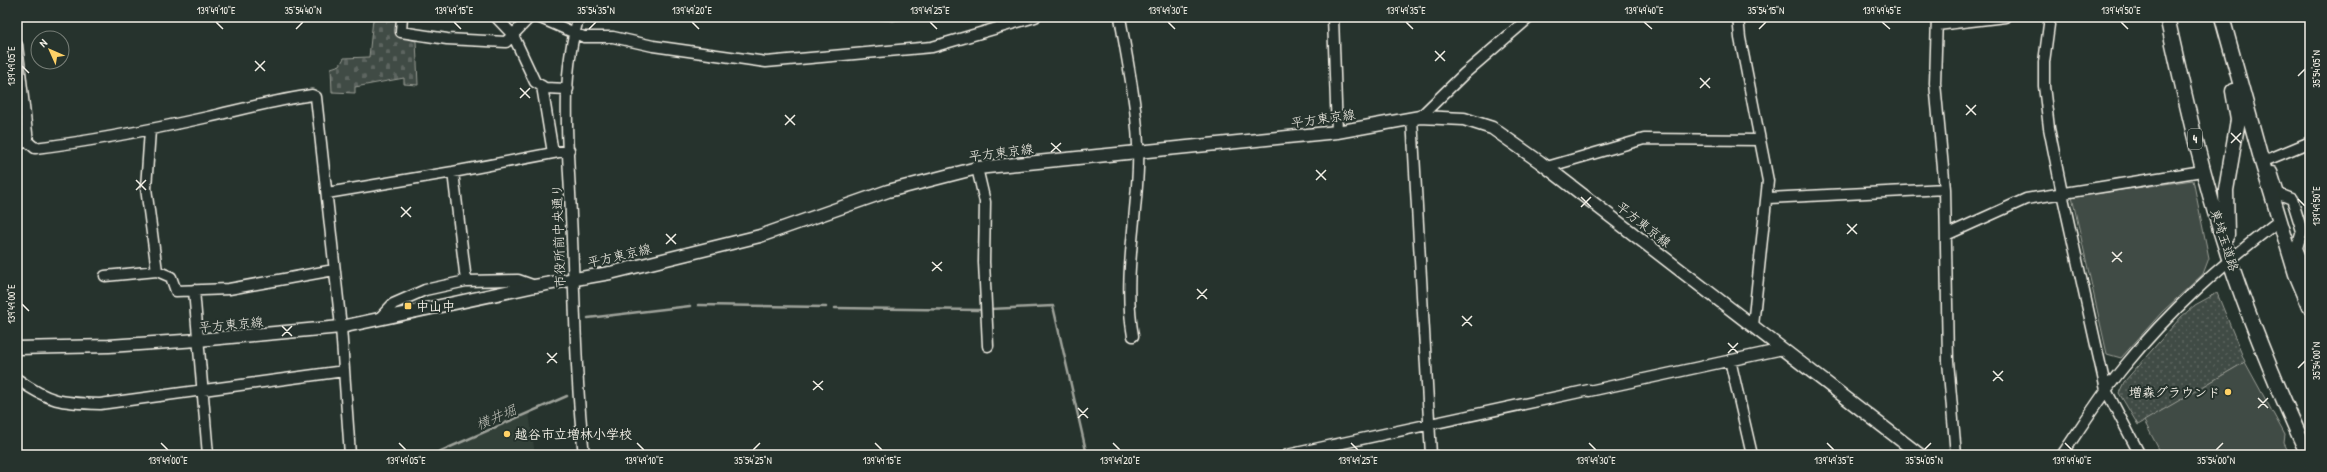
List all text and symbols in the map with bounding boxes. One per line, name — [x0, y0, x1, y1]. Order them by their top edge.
text: 139°49'10"E — [197, 4, 236, 17]
text: 35°54'40"N — [284, 4, 322, 17]
text: 139°49'15"E — [435, 4, 474, 17]
text: 35°54'35"N — [577, 4, 615, 17]
text: 139°49'20"E — [672, 4, 712, 17]
text: 139°49'25"E — [910, 4, 950, 17]
text: 139°49'30"E — [1148, 4, 1188, 17]
text: 139°49'35"E — [1386, 4, 1426, 17]
text: 139°49'40"E — [1625, 4, 1664, 17]
text: 35°54'15"N — [1748, 4, 1784, 17]
text: 139°49'45"E — [1863, 4, 1902, 17]
text: 139°49'50"E — [2101, 4, 2141, 17]
north arrow — [30, 30, 70, 70]
text: N — [36, 36, 50, 50]
text: 139°49'05"E — [5, 46, 18, 86]
text: 35°54'05"N — [2310, 50, 2323, 88]
street label: 平方東京線 — [1290, 104, 1357, 131]
road number: 4 — [2188, 129, 2202, 149]
street label: 平方東京線 — [968, 139, 1035, 165]
street label: 市役所前中央通り — [547, 184, 569, 288]
text: 139°49'50"E — [2310, 186, 2323, 226]
street label: 平方東京線 — [1613, 197, 1676, 252]
street label: 東埼玉道路 — [2206, 206, 2244, 274]
street label: 平方東京線 — [585, 239, 654, 271]
text: 139°49'00"E — [5, 284, 18, 324]
place label: 中山中 — [416, 297, 455, 315]
marker: 中山中 — [403, 301, 413, 311]
street label: 平方東京線 — [198, 312, 265, 336]
text: 35°54'00"N — [2310, 342, 2323, 380]
place label: 増森グラウンド — [2129, 383, 2220, 401]
marker: 増森グラウンド — [2223, 387, 2233, 397]
water label: 横井堀 — [473, 399, 520, 433]
place label: 越谷市立増林小学校 — [514, 425, 632, 443]
marker: 越谷市立増林小学校 — [502, 429, 512, 439]
text: 139°49'00"E — [148, 454, 188, 467]
text: 139°49'05"E — [386, 454, 426, 467]
text: 139°49'10"E — [625, 454, 664, 467]
text: 35°54'25"N — [734, 454, 772, 467]
text: 139°49'15"E — [863, 454, 902, 467]
text: 139°49'20"E — [1100, 454, 1140, 467]
text: 139°49'25"E — [1338, 454, 1378, 467]
text: 139°49'30"E — [1576, 454, 1616, 467]
text: 139°49'35"E — [1814, 454, 1854, 467]
text: 35°54'05"N — [1905, 454, 1943, 467]
text: 139°49'40"E — [2053, 454, 2092, 467]
text: 35°54'00"N — [2197, 454, 2235, 467]

